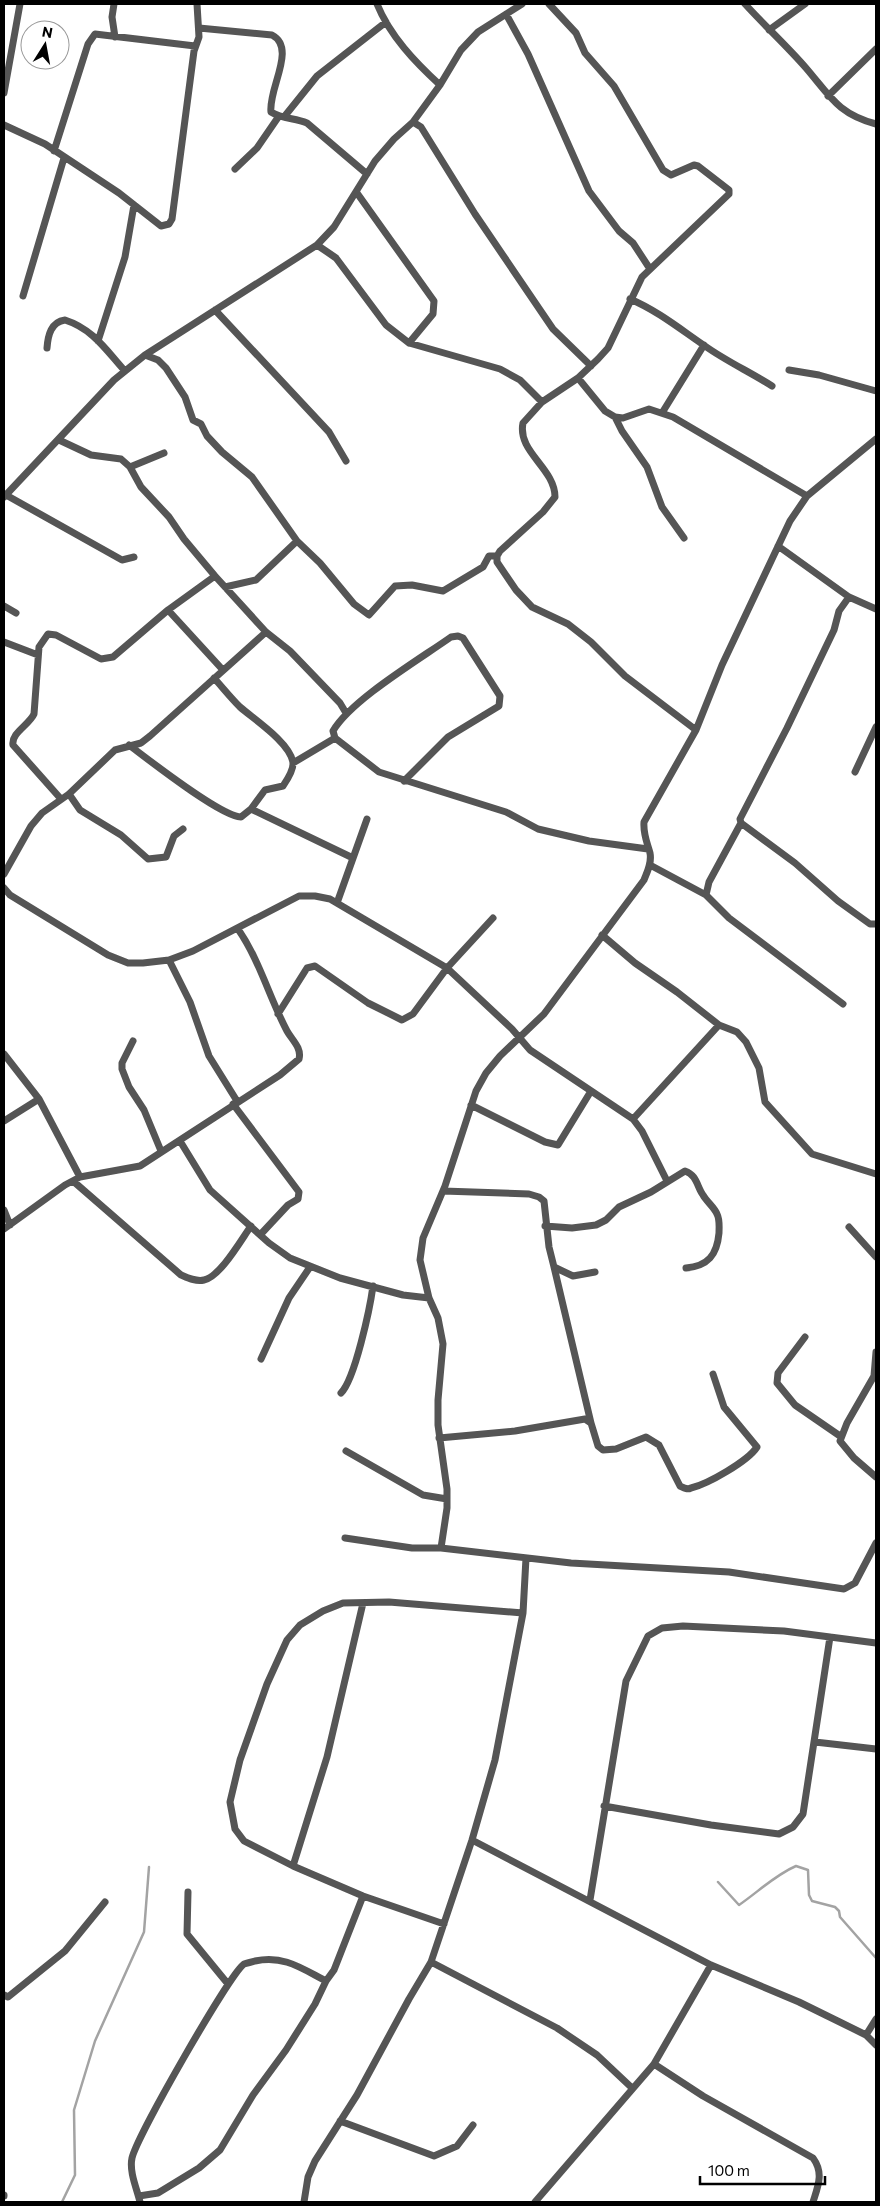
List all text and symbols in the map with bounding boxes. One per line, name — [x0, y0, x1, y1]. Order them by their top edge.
north arrow — [20, 20, 70, 70]
text: N — [41, 22, 54, 41]
scale bar — [700, 2154, 825, 2186]
text: 100 m — [708, 2161, 750, 2179]

